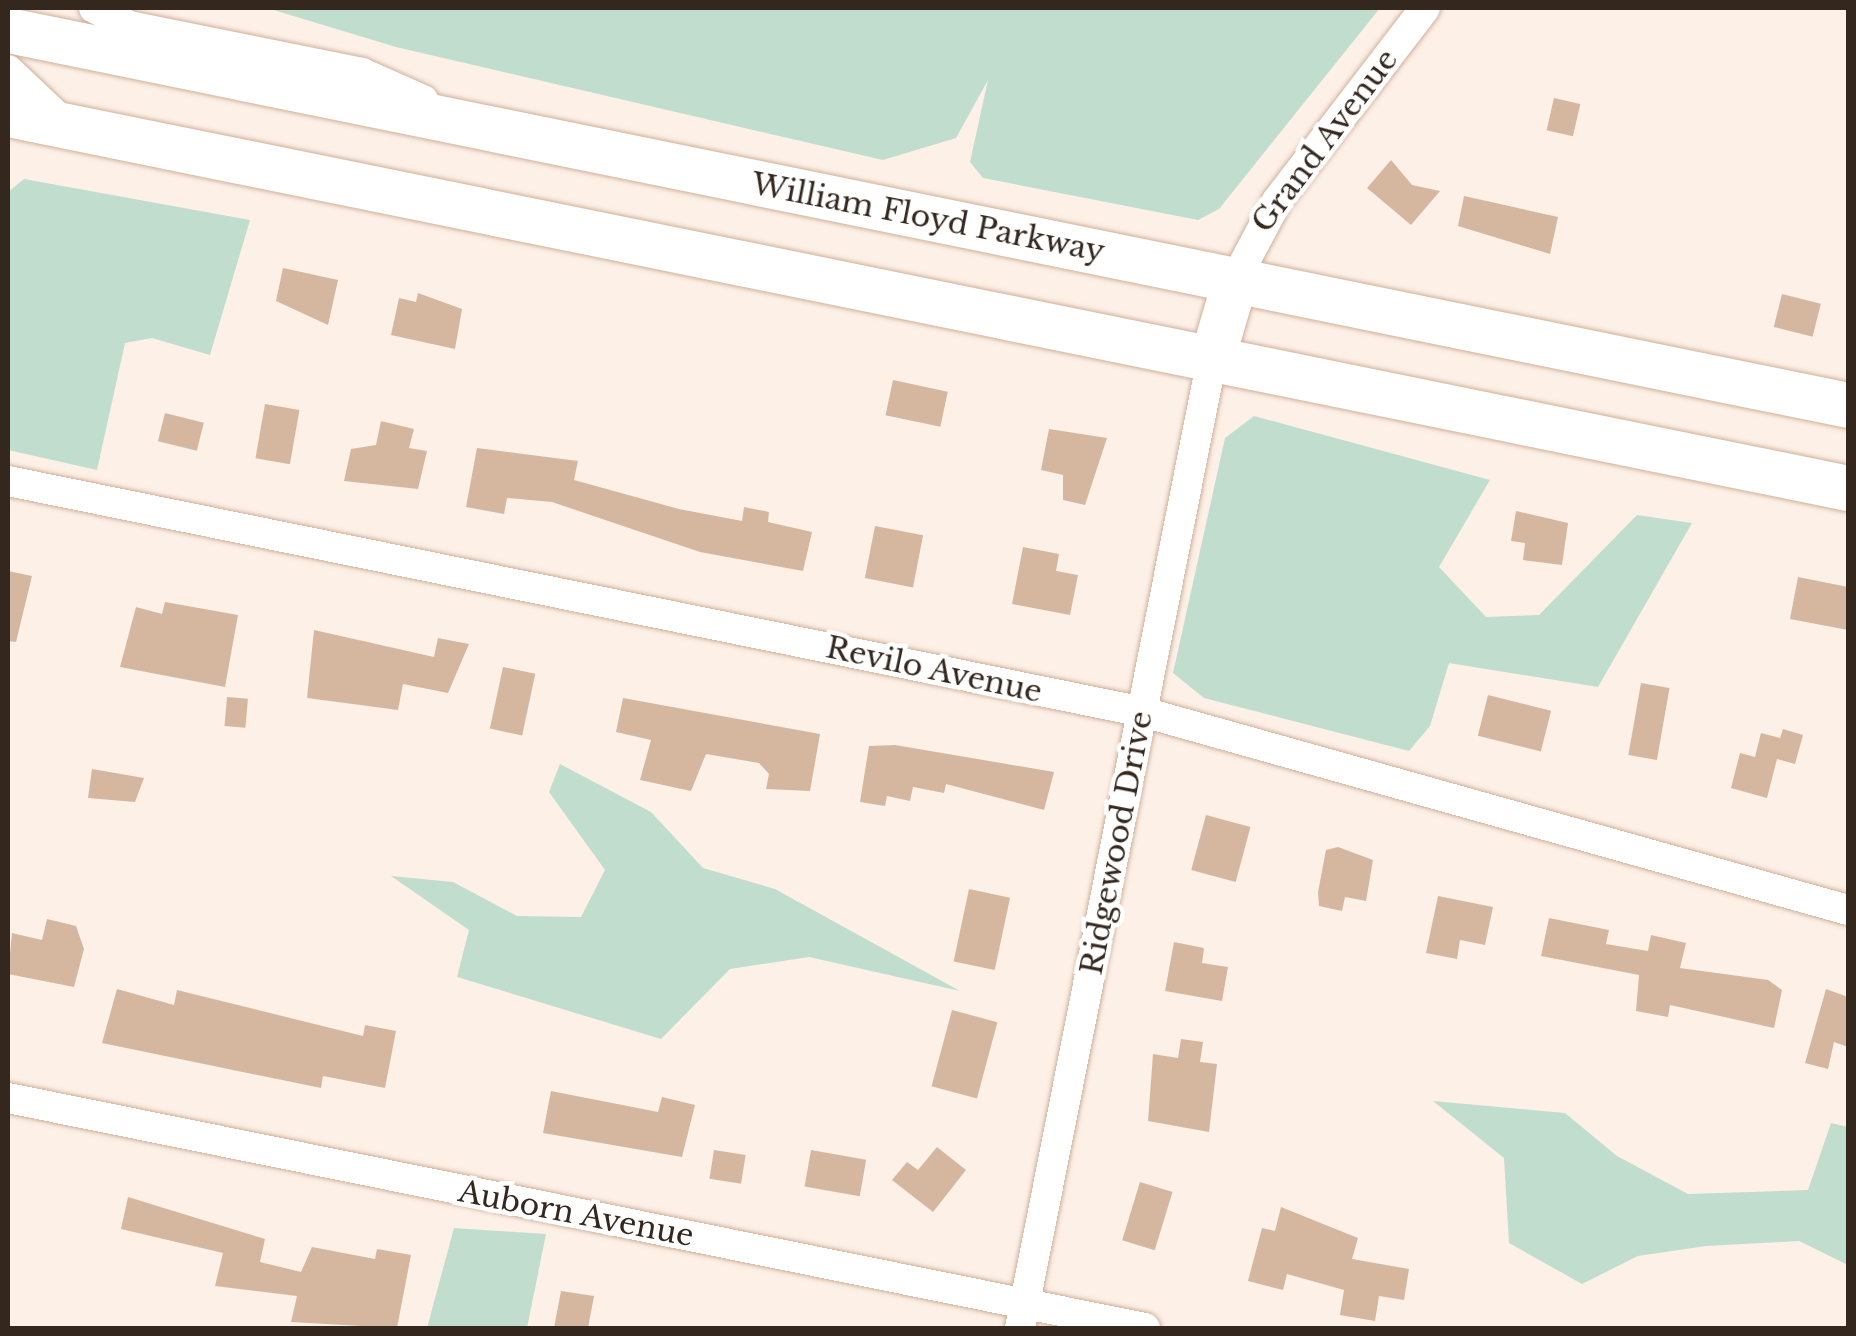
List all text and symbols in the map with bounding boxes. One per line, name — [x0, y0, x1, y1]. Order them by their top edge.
street label: Grand Avenue — [1244, 42, 1406, 240]
street label: William Floyd Parkway — [748, 166, 1108, 270]
street label: Revilo Avenue — [822, 629, 1046, 711]
street label: Ridgewood Drive — [1074, 708, 1160, 978]
street label: Auborn Avenue — [455, 1173, 697, 1255]

